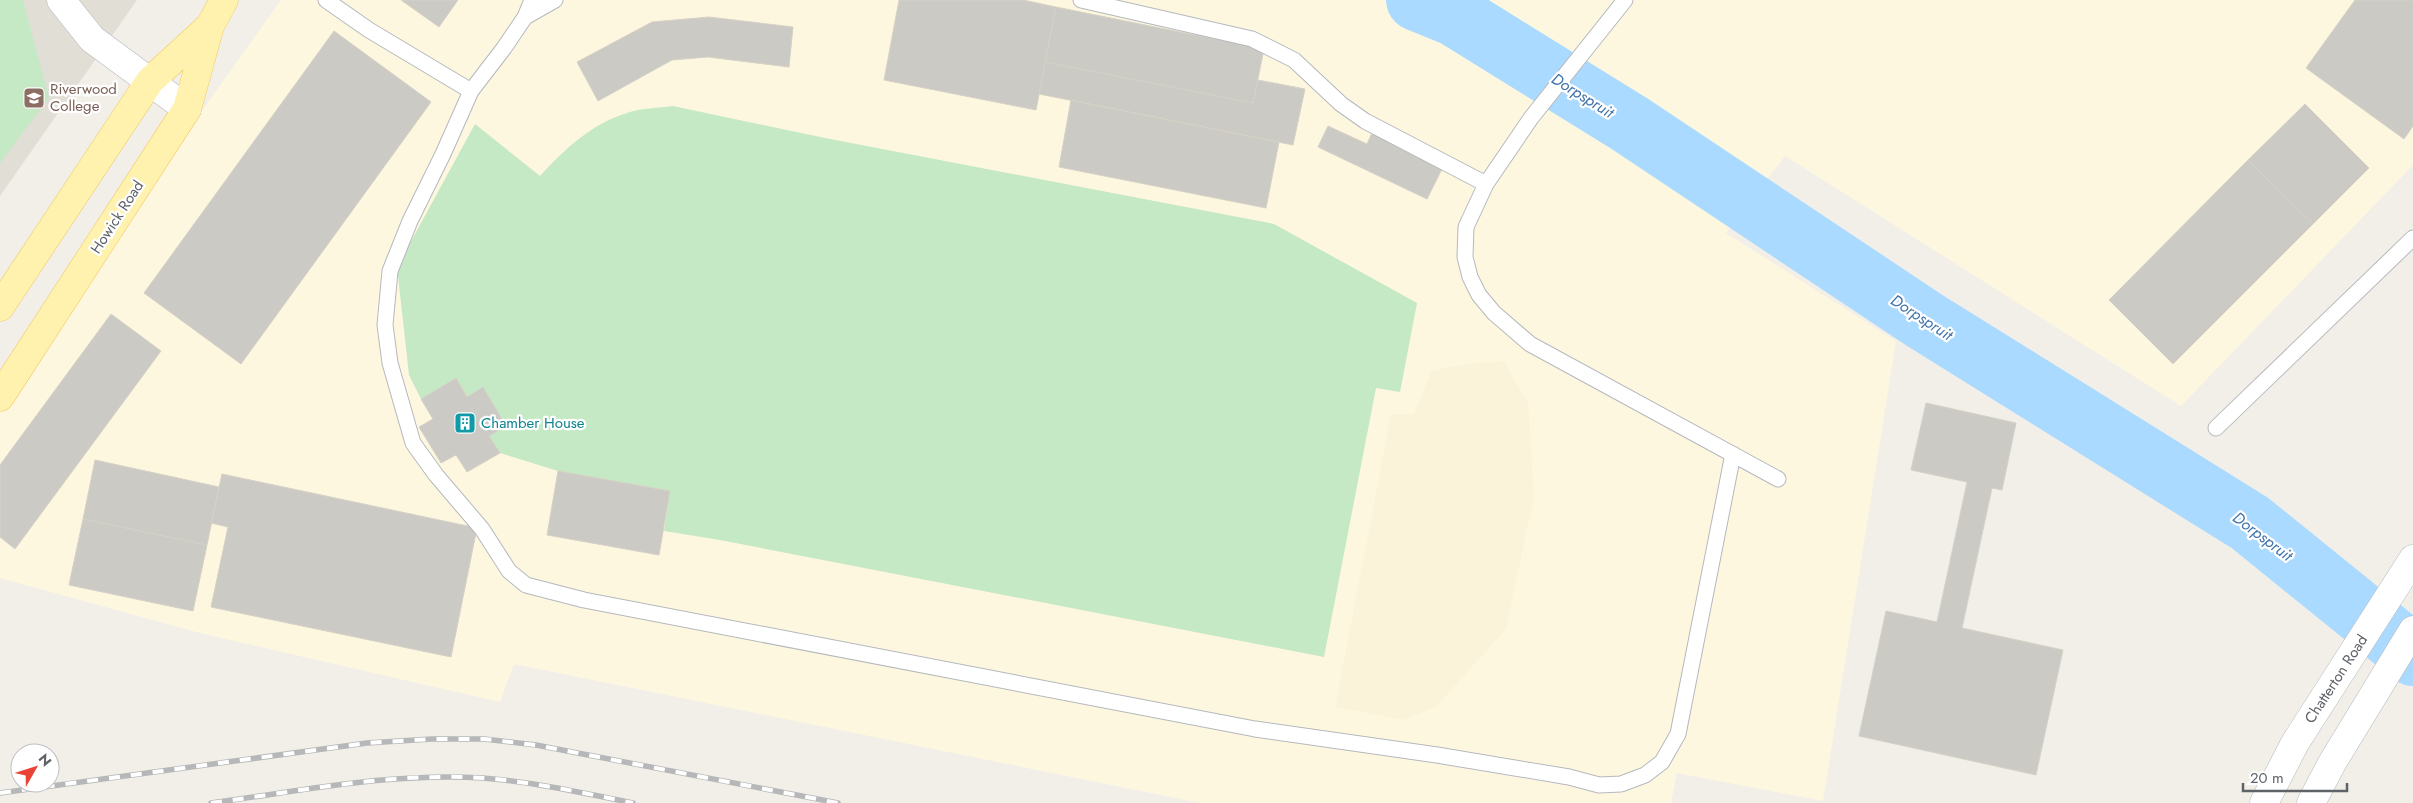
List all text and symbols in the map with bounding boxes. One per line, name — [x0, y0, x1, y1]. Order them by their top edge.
water label: Dorpspruit — [1547, 67, 1619, 124]
place label: Riverwood College — [50, 78, 117, 117]
school or university icon: Riverwood College — [22, 86, 46, 110]
street label: Howick Road — [85, 176, 149, 258]
water label: Dorpspruit — [1886, 289, 1958, 347]
building icon: Chamber House — [453, 411, 477, 435]
place label: Chamber House — [481, 412, 585, 434]
water label: Dorpspruit — [2228, 506, 2298, 567]
street label: Chatterton Road — [2299, 630, 2373, 728]
north arrow — [10, 743, 60, 793]
text: N — [34, 749, 56, 770]
scale bar — [2243, 760, 2347, 792]
text: 20 m — [2250, 767, 2284, 789]

